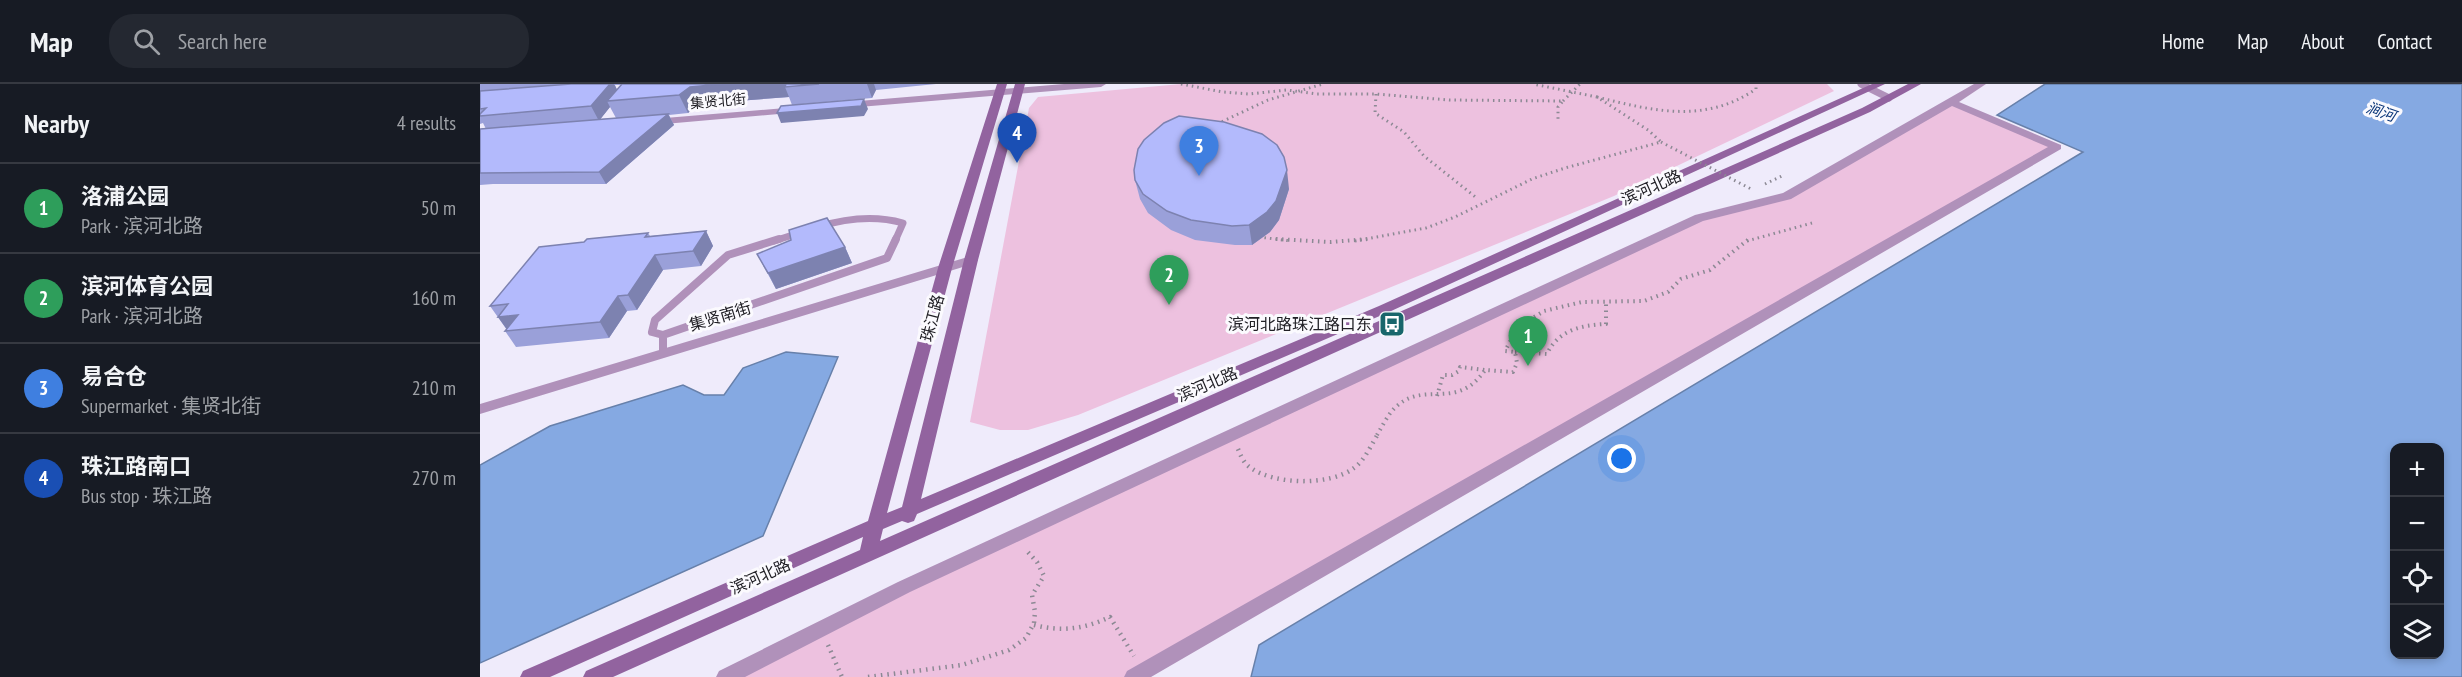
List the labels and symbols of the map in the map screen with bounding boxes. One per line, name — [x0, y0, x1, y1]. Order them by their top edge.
street label: 集贤北街 — [689, 90, 747, 112]
water label: 涧河 — [2364, 98, 2401, 126]
pin: 4 — [998, 113, 1036, 163]
pin: 3 — [1180, 126, 1218, 176]
street label: 滨河北路 — [1618, 165, 1684, 209]
pin: 2 — [1150, 256, 1188, 305]
street label: 珠江路 — [916, 292, 948, 344]
street label: 集贤南街 — [686, 297, 754, 335]
bus stop icon: 滨河北路珠江路口东 — [1377, 309, 1407, 339]
place label: 滨河北路珠江路口东 — [1228, 314, 1372, 334]
pin: 1 — [1508, 316, 1548, 366]
street label: 滨河北路 — [1174, 362, 1240, 406]
your location — [1607, 444, 1636, 473]
street label: 滨河北路 — [727, 554, 793, 598]

